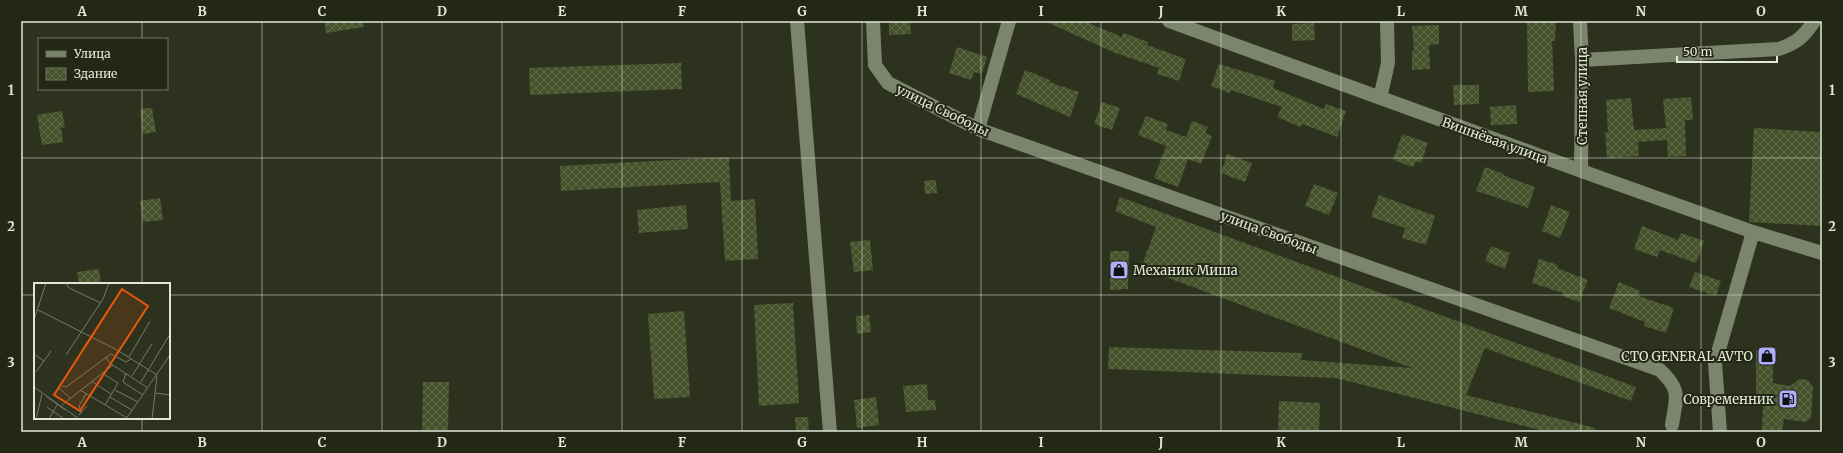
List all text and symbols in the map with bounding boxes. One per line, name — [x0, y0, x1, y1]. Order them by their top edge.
text: A — [76, 3, 87, 20]
text: B — [197, 3, 207, 20]
text: C — [318, 3, 327, 20]
text: D — [437, 3, 447, 20]
text: E — [558, 3, 567, 20]
text: F — [678, 3, 686, 20]
text: G — [797, 3, 807, 20]
text: H — [917, 3, 928, 20]
text: I — [1038, 3, 1044, 20]
text: J — [1157, 3, 1164, 20]
text: K — [1276, 3, 1286, 20]
text: L — [1397, 3, 1406, 20]
text: M — [1514, 3, 1528, 20]
text: N — [1636, 3, 1647, 20]
text: O — [1756, 3, 1766, 20]
legend — [38, 38, 168, 90]
scale bar — [1677, 38, 1777, 64]
text: 50 m — [1683, 44, 1712, 59]
text: Улица — [73, 46, 111, 61]
street label: Степная улица — [1574, 47, 1591, 145]
text: Здание — [74, 66, 117, 81]
street label: улица Свободы — [893, 81, 992, 140]
text: 1 — [8, 82, 14, 99]
text: 1 — [1829, 82, 1835, 99]
street label: Вишнёвая улица — [1440, 113, 1550, 168]
street label: улица Свободы — [1218, 207, 1319, 258]
text: 2 — [7, 218, 15, 235]
text: 2 — [1828, 218, 1836, 235]
shop icon: Механик Миша — [1108, 259, 1130, 281]
place label: Механик Миша — [1133, 262, 1238, 279]
inset map — [34, 283, 170, 419]
shop icon: СТО GENERAL AVTO — [1756, 345, 1778, 367]
place label: СТО GENERAL AVTO — [1621, 348, 1753, 365]
text: 3 — [7, 354, 15, 371]
text: 3 — [1828, 354, 1836, 371]
fuel station icon: Современник — [1777, 388, 1799, 410]
place label: Современник — [1683, 391, 1775, 408]
text: A — [76, 434, 87, 451]
text: B — [197, 434, 207, 451]
text: C — [318, 434, 327, 451]
text: D — [437, 434, 447, 451]
text: E — [558, 434, 567, 451]
text: F — [678, 434, 686, 451]
text: G — [797, 434, 807, 451]
text: H — [917, 434, 928, 451]
text: I — [1038, 434, 1044, 451]
text: J — [1157, 434, 1164, 451]
text: K — [1276, 434, 1286, 451]
text: L — [1397, 434, 1406, 451]
text: M — [1514, 434, 1528, 451]
text: N — [1636, 434, 1647, 451]
text: O — [1756, 434, 1766, 451]

